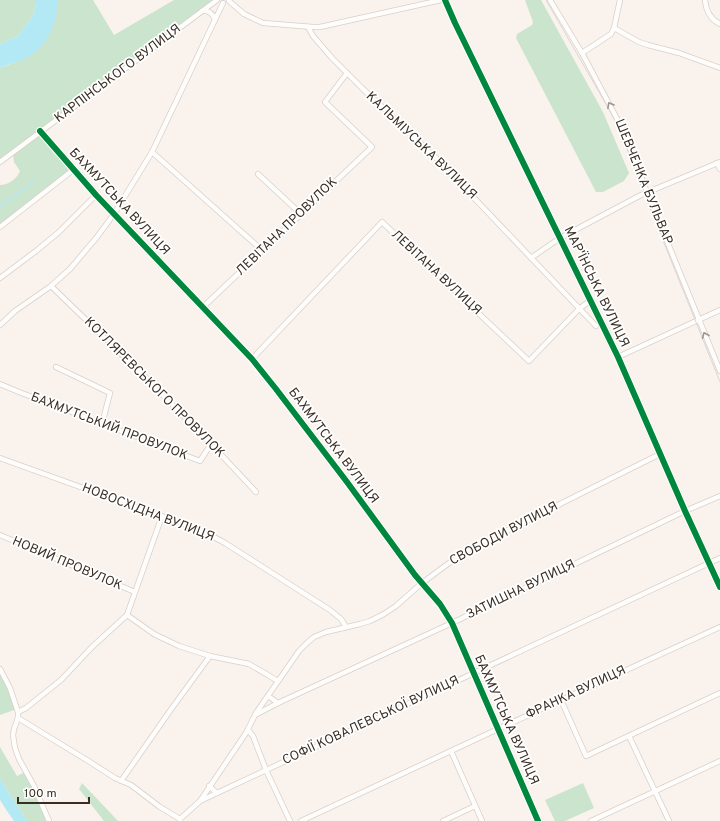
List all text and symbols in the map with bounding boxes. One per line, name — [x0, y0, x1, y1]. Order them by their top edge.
street label: КАРПІНСЬКОГО ВУЛИЦЯ — [52, 21, 184, 127]
street label: КАЛЬМІУСЬКА ВУЛИЦЯ — [362, 89, 480, 203]
one-way arrow — [607, 101, 614, 109]
street label: ШЕВЧЕНКА БУЛЬВАР — [611, 117, 675, 247]
street label: БАХМУТСЬКА ВУЛИЦЯ — [65, 145, 173, 259]
street label: ЛЕВІТАНА ПРОВУЛОК — [233, 174, 341, 280]
street label: МАР'ЇНСЬКА ВУЛИЦЯ — [560, 223, 634, 350]
street label: ЛЕВІТАНА ВУЛИЦЯ — [387, 227, 485, 319]
street label: КОТЛЯРЕВСЬКОГО ПРОВУЛОК — [80, 314, 228, 462]
one-way arrow — [702, 331, 710, 339]
street label: БАХМУТСЬКА ВУЛИЦЯ — [284, 385, 382, 507]
street label: БАХМУТСЬКИЙ ПРОВУЛОК — [28, 388, 191, 464]
street label: НОВОСХІДНА ВУЛИЦЯ — [79, 480, 217, 546]
street label: СВОБОДИ ВУЛИЦЯ — [447, 499, 561, 569]
street label: НОВИЙ ПРОВУЛОК — [9, 532, 125, 594]
street label: ЗАТИШНА ВУЛИЦЯ — [464, 557, 578, 623]
street label: БАХМУТСЬКА ВУЛИЦЯ — [470, 653, 542, 787]
street label: ФРАНКА ВУЛИЦЯ — [523, 663, 629, 723]
street label: СОФІЇ КОВАЛЕВСЬКОЇ ВУЛИЦЯ — [279, 671, 462, 769]
scale bar — [18, 779, 89, 805]
text: 100 m — [24, 786, 57, 802]

